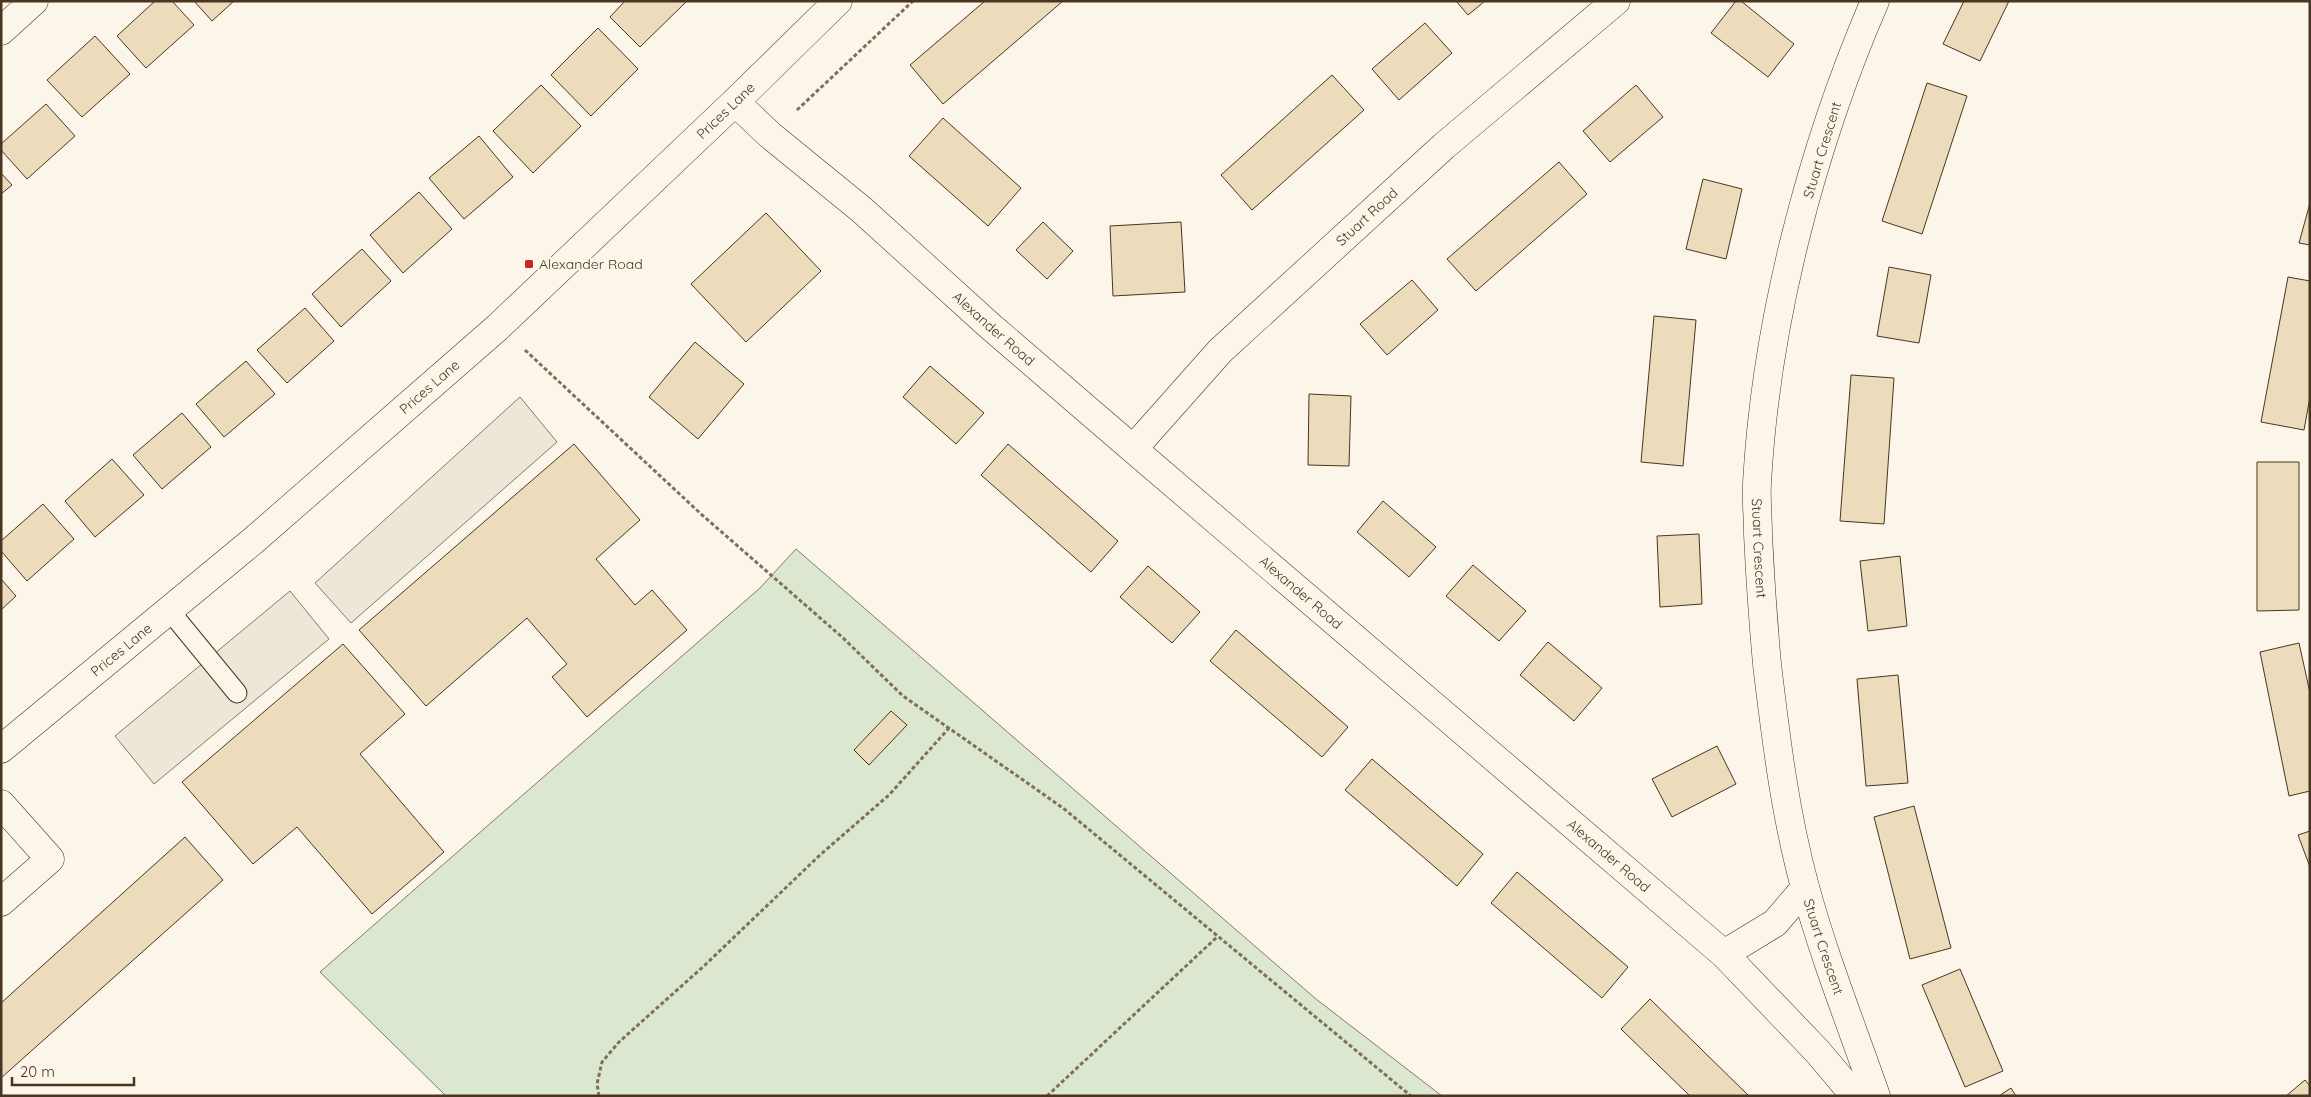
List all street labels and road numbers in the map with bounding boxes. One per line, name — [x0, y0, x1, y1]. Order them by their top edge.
street label: Prices Lane — [693, 79, 759, 143]
street label: Stuart Crescent — [1799, 99, 1845, 200]
street label: Stuart Road — [1332, 184, 1402, 250]
street label: Alexander Road — [949, 288, 1039, 370]
street label: Prices Lane — [396, 356, 463, 418]
street label: Stuart Crescent — [1748, 498, 1771, 599]
street label: Alexander Road — [1256, 552, 1346, 633]
street label: Prices Lane — [87, 619, 156, 680]
street label: Alexander Road — [1564, 815, 1654, 896]
street label: Stuart Crescent — [1800, 897, 1848, 997]

